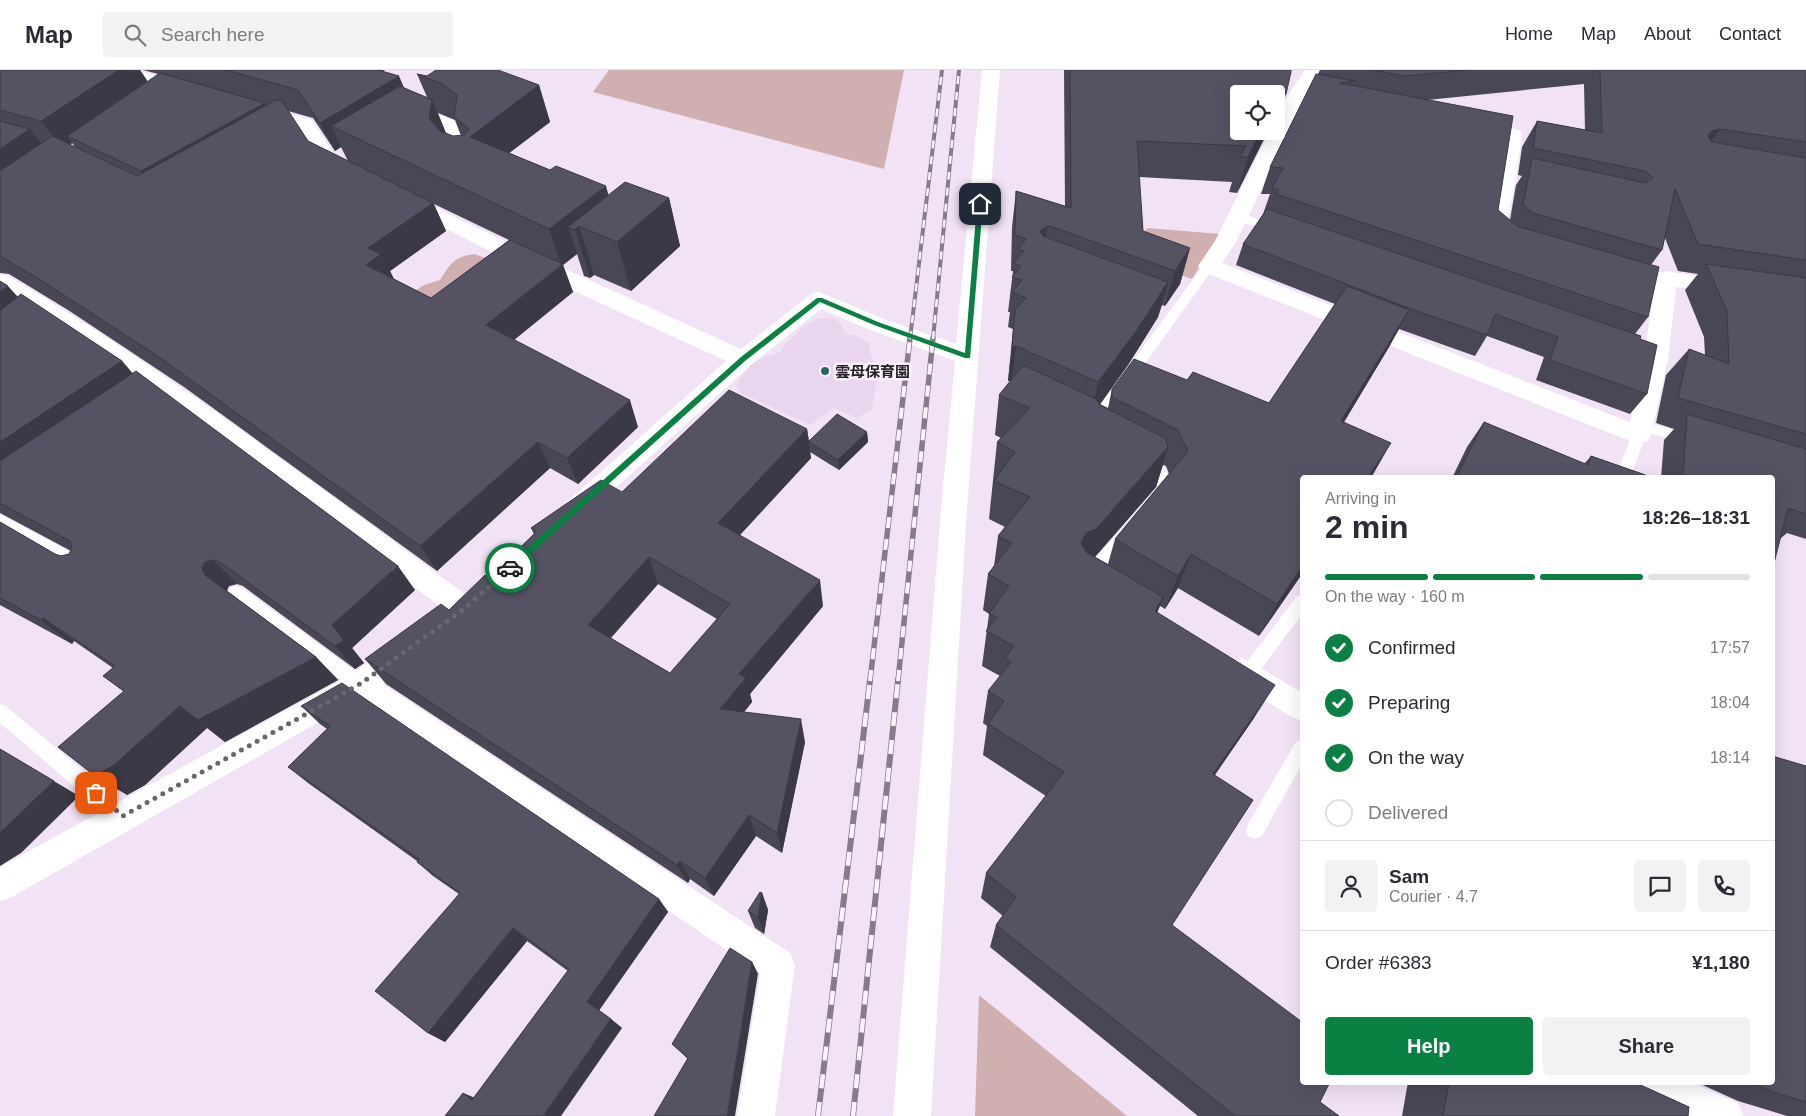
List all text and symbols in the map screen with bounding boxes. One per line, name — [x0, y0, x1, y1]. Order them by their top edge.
search box — [103, 12, 453, 57]
text: Map — [25, 21, 73, 48]
icon: search — [121, 21, 149, 49]
text: Search here — [161, 24, 265, 45]
text: Home — [1505, 24, 1553, 44]
text: Map — [1581, 24, 1616, 44]
text: About — [1644, 24, 1691, 44]
text: Contact — [1719, 24, 1781, 44]
map controls — [1230, 85, 1285, 140]
button: locate — [1230, 85, 1285, 140]
pin — [959, 183, 1001, 225]
icon: home — [966, 190, 994, 218]
place label: 雲母保育園 — [835, 363, 910, 380]
marker: 雲母保育園 — [819, 365, 831, 377]
text: Arriving in — [1325, 490, 1396, 507]
text: 18:26–18:31 — [1642, 507, 1750, 528]
text: 2 min — [1325, 509, 1409, 545]
courier — [485, 543, 535, 593]
icon: car — [496, 554, 524, 582]
text: On the way · 160 m — [1325, 588, 1465, 605]
icon: check — [1325, 634, 1353, 662]
text: Confirmed — [1368, 637, 1456, 658]
text: 17:57 — [1710, 639, 1750, 656]
icon: check — [1325, 689, 1353, 717]
text: Preparing — [1368, 692, 1450, 713]
text: 18:04 — [1710, 694, 1750, 711]
icon: check — [1325, 744, 1353, 772]
text: On the way — [1368, 747, 1464, 768]
text: 18:14 — [1710, 749, 1750, 766]
pin — [75, 772, 117, 814]
icon: bag — [82, 779, 110, 807]
text: Delivered — [1368, 802, 1448, 823]
button: person — [1325, 860, 1377, 912]
button: chat — [1634, 860, 1686, 912]
button: phone — [1698, 860, 1750, 912]
text: Sam — [1389, 866, 1429, 887]
text: Courier · 4.7 — [1389, 888, 1478, 905]
text: Order #6383 — [1325, 952, 1432, 973]
text: ¥1,180 — [1692, 952, 1750, 973]
button: Help — [1325, 1017, 1533, 1075]
button: Share — [1543, 1017, 1750, 1075]

